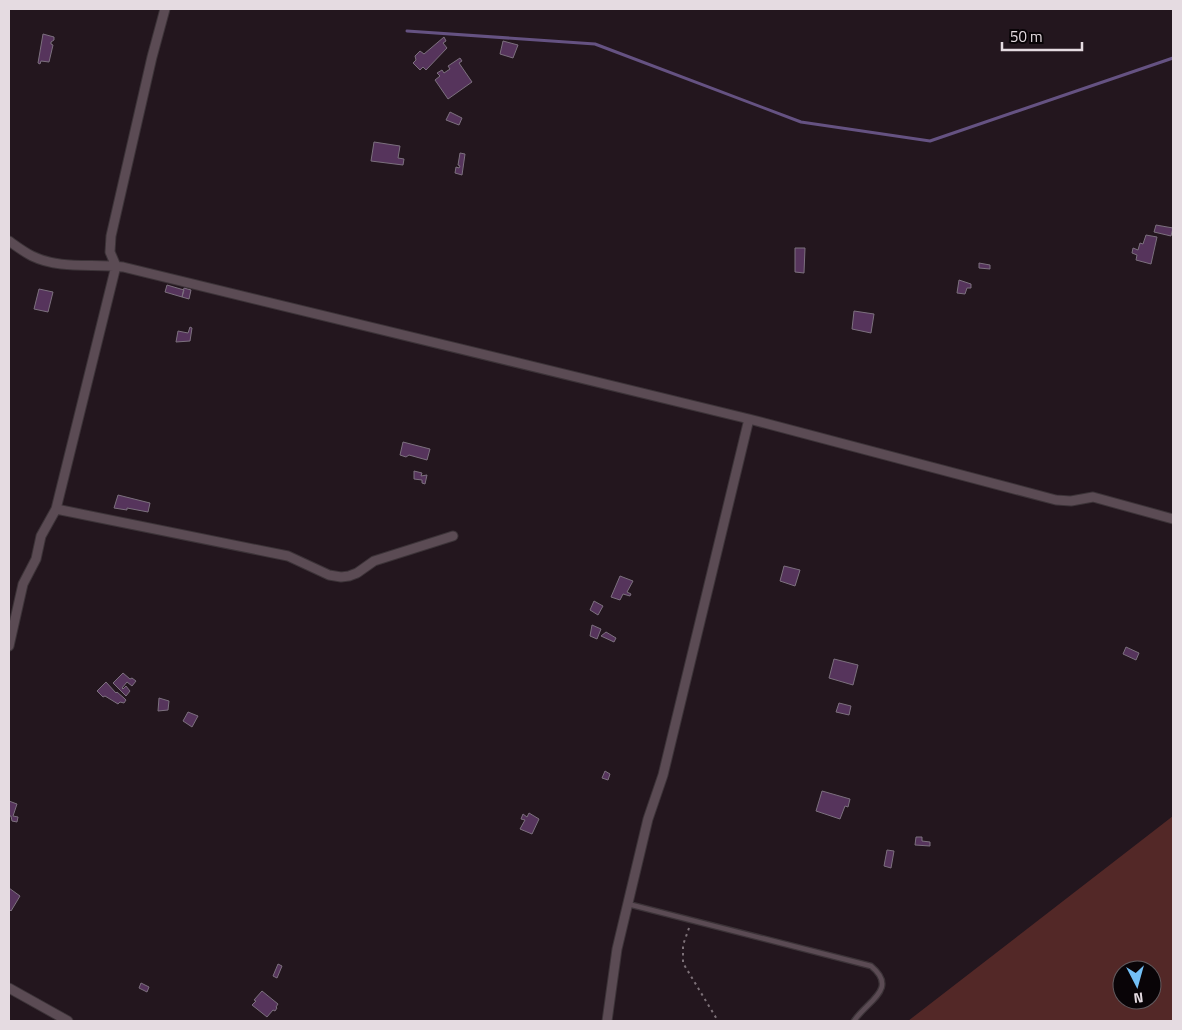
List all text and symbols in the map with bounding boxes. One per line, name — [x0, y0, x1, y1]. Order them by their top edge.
scale bar — [1002, 20, 1082, 52]
text: 50 m — [1010, 25, 1043, 48]
north arrow — [1112, 960, 1162, 1010]
text: N — [1132, 987, 1144, 1009]

